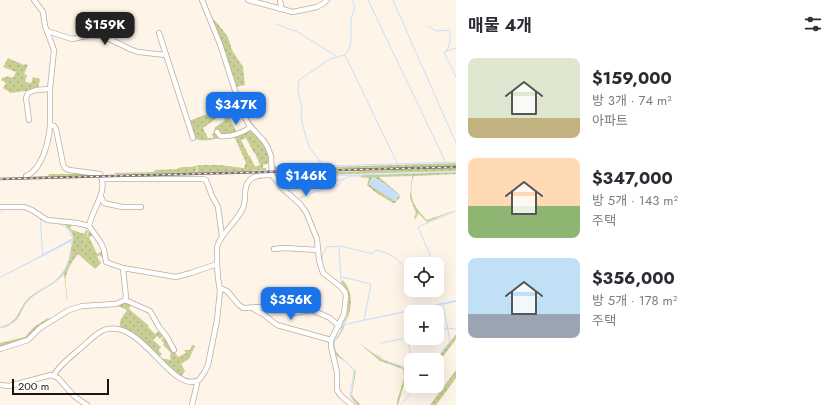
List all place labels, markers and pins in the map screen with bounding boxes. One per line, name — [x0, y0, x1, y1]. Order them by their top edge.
pin: $159K — [77, 12, 133, 46]
pin: $347K — [208, 92, 264, 126]
pin: $146K — [278, 163, 334, 197]
pin: $356K — [263, 287, 319, 321]

